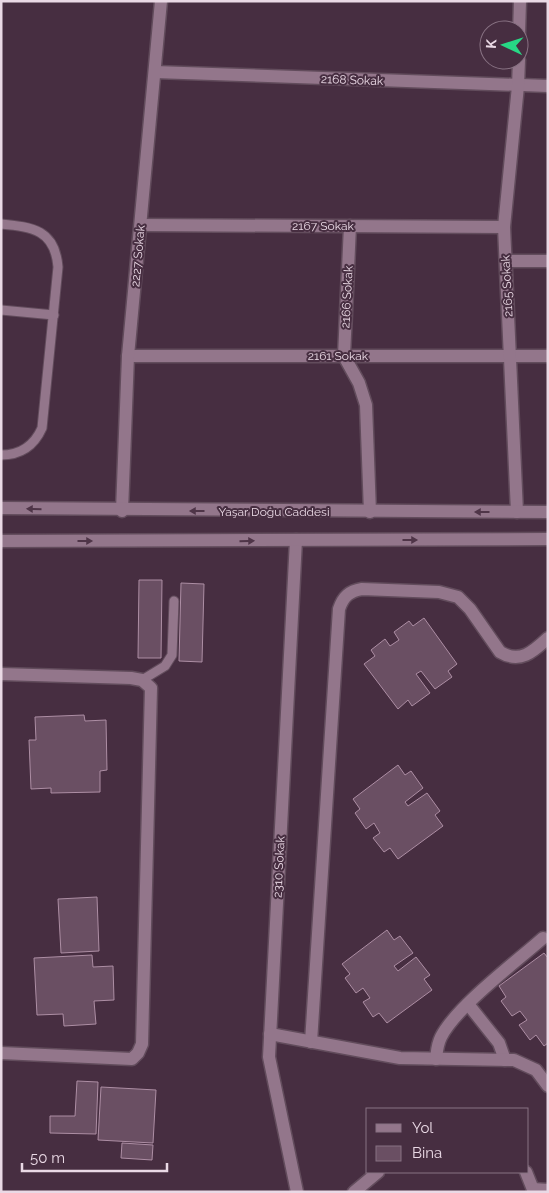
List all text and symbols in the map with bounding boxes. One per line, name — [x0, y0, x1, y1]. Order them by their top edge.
north arrow — [479, 20, 529, 70]
text: K — [483, 38, 499, 49]
street label: 2168 Sokak — [321, 72, 384, 88]
street label: 2167 Sokak — [292, 219, 355, 233]
street label: 2227 Sokak — [128, 224, 148, 287]
street label: 2165 Sokak — [498, 254, 516, 317]
street label: 2166 Sokak — [338, 265, 356, 329]
street label: 2161 Sokak — [308, 349, 369, 363]
one-way arrow — [26, 505, 42, 513]
street label: Yaşar Doğu Caddesi — [218, 505, 330, 519]
one-way arrow — [188, 507, 204, 515]
one-way arrow — [473, 508, 489, 516]
one-way arrow — [240, 536, 256, 544]
one-way arrow — [402, 536, 418, 544]
one-way arrow — [77, 537, 93, 545]
street label: 2310 Sokak — [270, 835, 288, 898]
legend — [366, 1108, 529, 1173]
text: Yol — [412, 1119, 434, 1137]
scale bar — [22, 1140, 168, 1172]
text: Bina — [412, 1144, 442, 1162]
text: 50 m — [30, 1149, 65, 1167]

